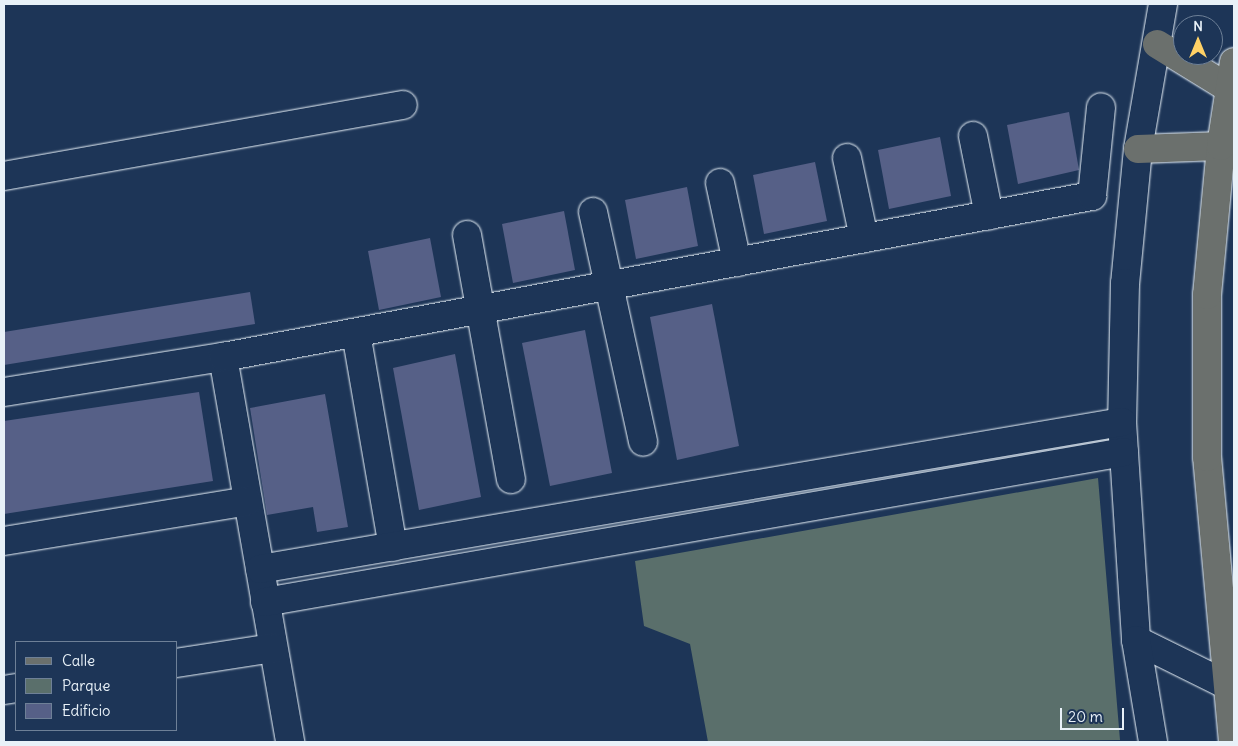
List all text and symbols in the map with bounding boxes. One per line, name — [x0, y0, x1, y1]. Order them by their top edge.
north arrow — [1173, 15, 1223, 65]
text: N — [1193, 17, 1203, 35]
legend — [15, 641, 178, 731]
text: Calle — [62, 651, 95, 670]
text: Parque — [62, 676, 110, 695]
scale bar — [1063, 698, 1127, 730]
text: Edificio — [62, 701, 110, 720]
text: 20 m — [1068, 707, 1103, 726]

